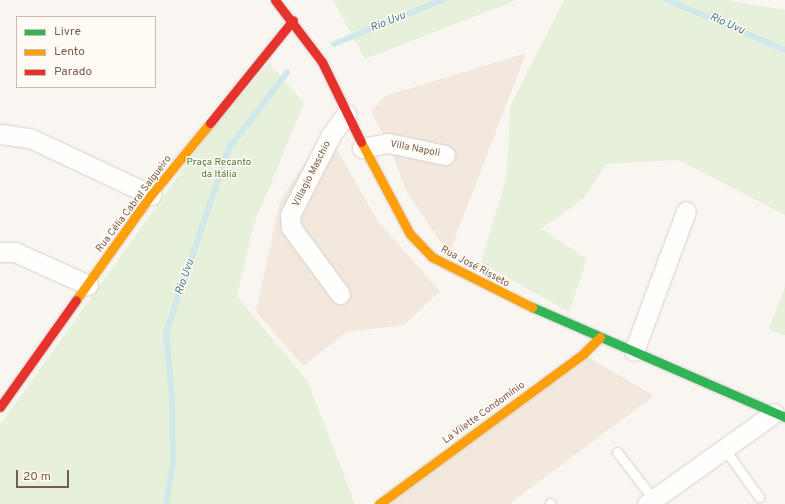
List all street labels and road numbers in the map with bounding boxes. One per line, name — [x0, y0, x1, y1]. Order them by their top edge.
street label: Villa Napoli — [389, 138, 441, 160]
street label: Villagio Maschio — [290, 139, 334, 209]
street label: Rua Célia Cabral Salgueiro — [94, 153, 174, 255]
street label: Rua José Risseto — [439, 244, 511, 290]
street label: La Vilette Condomínio — [440, 379, 528, 447]

